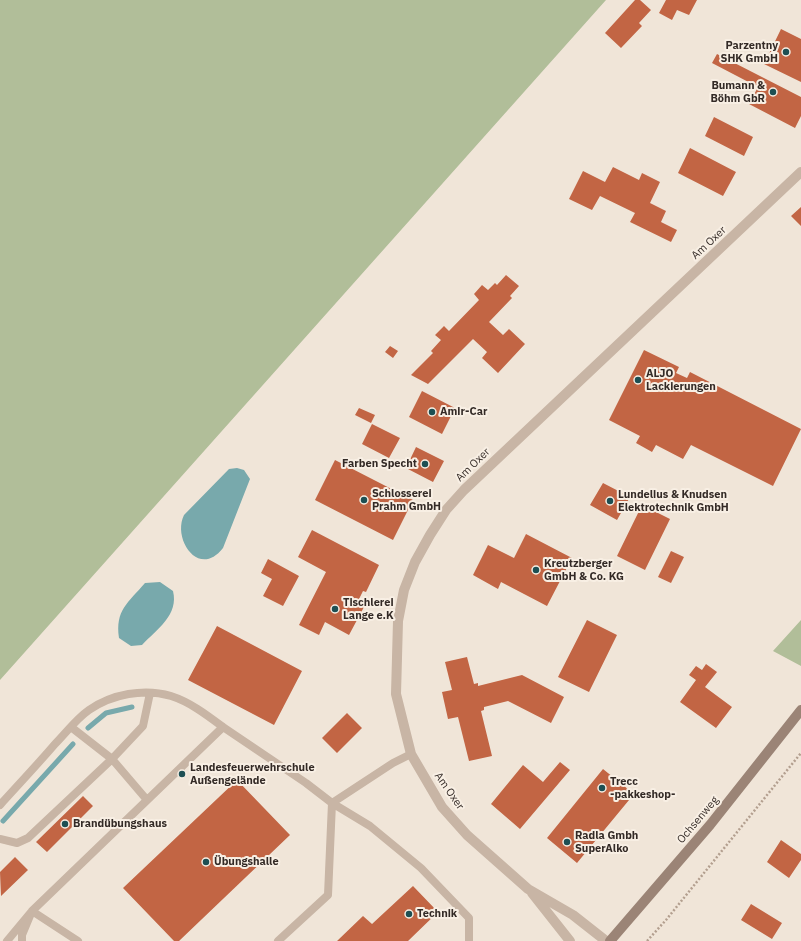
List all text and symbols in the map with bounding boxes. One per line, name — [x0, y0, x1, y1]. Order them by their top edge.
place label: Parzentny SHK GmbH — [721, 39, 778, 65]
marker: Parzentny SHK GmbH — [781, 47, 791, 57]
place label: Bumann & Böhm GbR — [710, 79, 765, 105]
marker: Bumann & Böhm GbR — [768, 87, 778, 97]
street label: Am Oxer — [689, 224, 729, 262]
place label: ALJO Lackierungen — [646, 367, 716, 393]
marker: ALJO Lackierungen — [633, 375, 643, 385]
place label: Amir-Car — [440, 405, 487, 419]
marker: Amir-Car — [427, 407, 437, 417]
street label: Am Oxer — [453, 445, 493, 485]
place label: Farben Specht — [342, 457, 417, 471]
marker: Farben Specht — [420, 459, 430, 469]
place label: Schlosserei Prahm GmbH — [372, 487, 441, 513]
place label: Lundelius & Knudsen Elektrotechnik GmbH — [618, 488, 729, 514]
marker: Schlosserei Prahm GmbH — [359, 495, 369, 505]
marker: Lundelius & Knudsen Elektrotechnik GmbH — [605, 496, 615, 506]
place label: Kreutzberger GmbH & Co. KG — [544, 557, 624, 583]
marker: Kreutzberger GmbH & Co. KG — [531, 565, 541, 575]
place label: Tischlerei Lange e.K — [343, 596, 394, 622]
marker: Tischlerei Lange e.K — [330, 604, 340, 614]
place label: Landesfeuerwehrschule Außengelände — [190, 761, 315, 787]
marker: Landesfeuerwehrschule Außengelände — [177, 769, 187, 779]
street label: Am Oxer — [431, 770, 467, 812]
place label: Trecc -pakkeshop- — [610, 775, 675, 801]
marker: Trecc -pakkeshop- — [597, 783, 607, 793]
street label: Ochsenweg — [674, 794, 722, 846]
place label: Brandübungshaus — [73, 817, 167, 831]
marker: Brandübungshaus — [60, 819, 70, 829]
place label: Radla Gmbh SuperAlko — [575, 829, 638, 855]
marker: Radla Gmbh SuperAlko — [562, 837, 572, 847]
place label: Übungshalle — [214, 855, 279, 869]
marker: Übungshalle — [201, 857, 211, 867]
place label: Technik — [417, 907, 457, 921]
marker: Technik — [404, 909, 414, 919]

